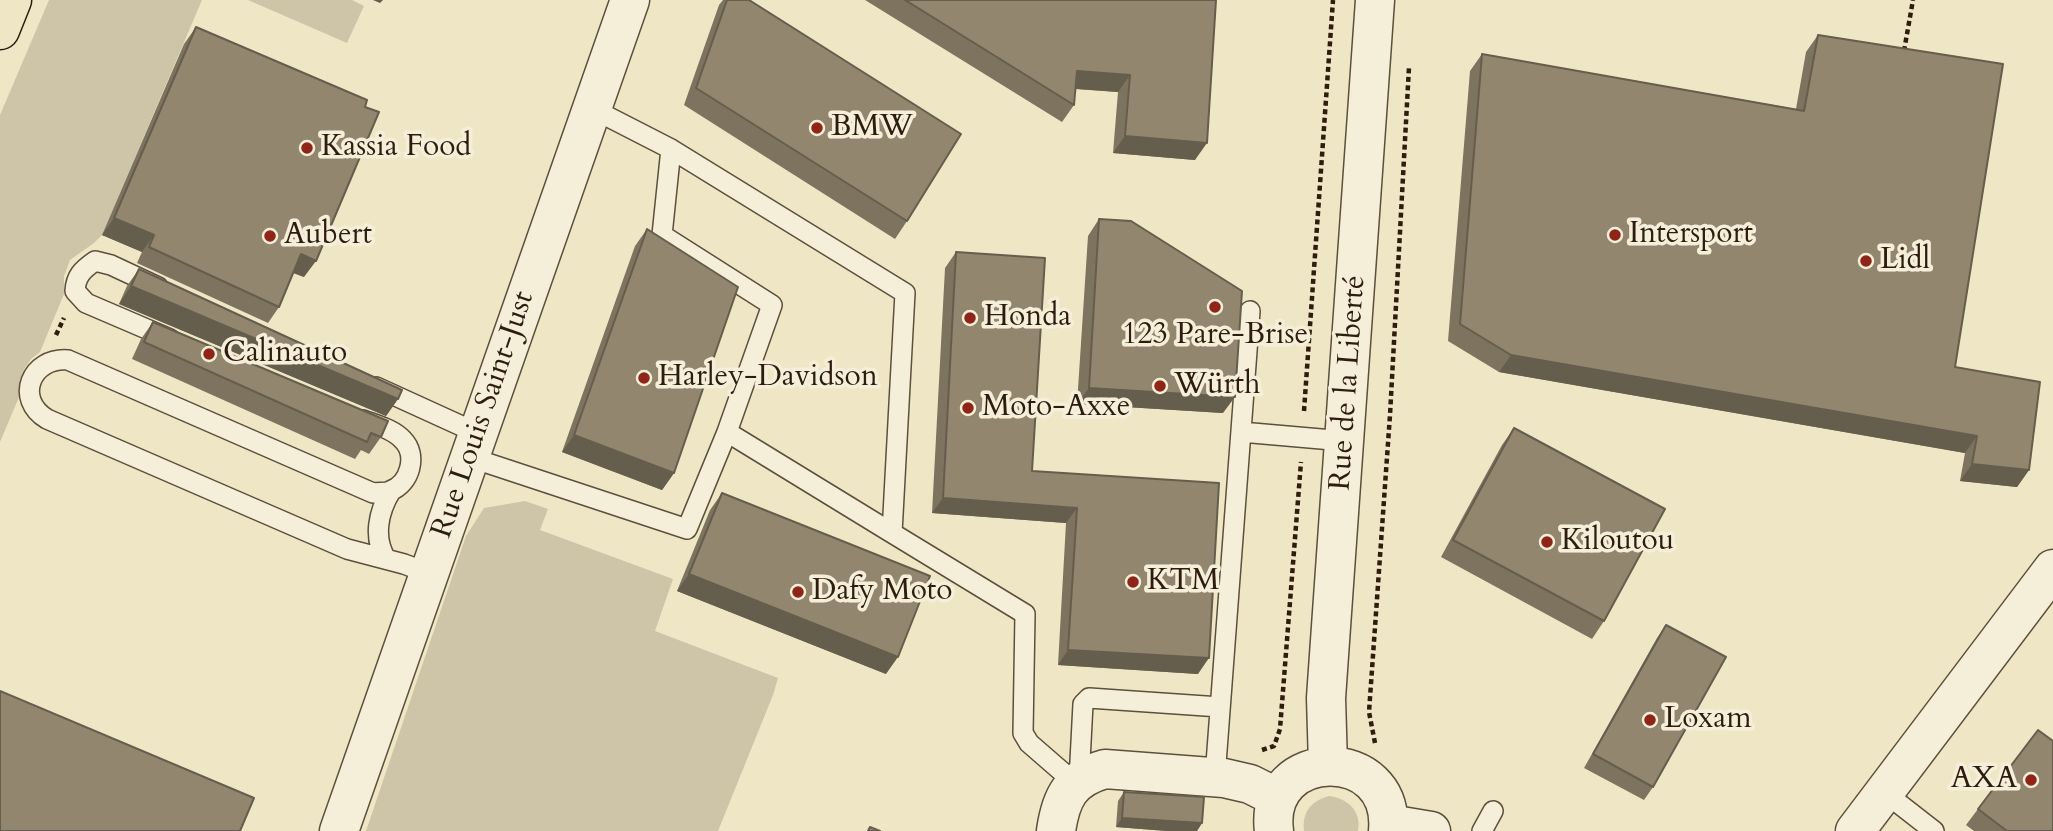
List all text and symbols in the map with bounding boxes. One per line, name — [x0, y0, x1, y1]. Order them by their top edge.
place label: BMW — [831, 110, 913, 146]
marker: BMW — [809, 120, 825, 136]
place label: Kassia Food — [321, 130, 471, 166]
marker: Kassia Food — [299, 140, 315, 156]
place label: Intersport — [1629, 217, 1753, 253]
place label: Aubert — [284, 218, 372, 254]
marker: Intersport — [1607, 227, 1623, 243]
marker: Aubert — [262, 228, 278, 244]
place label: Lidl — [1880, 243, 1930, 279]
marker: Lidl — [1858, 253, 1874, 269]
street label: Rue de la Liberté — [1324, 274, 1374, 492]
street label: Rue Louis Saint-Just — [425, 287, 543, 543]
marker: 123 Pare-Brise — [1207, 299, 1223, 315]
place label: Honda — [984, 300, 1071, 336]
marker: Honda — [962, 310, 978, 326]
place label: 123 Pare-Brise — [1122, 318, 1308, 354]
place label: Calinauto — [223, 336, 347, 372]
marker: Calinauto — [201, 346, 217, 362]
place label: Harley-Davidson — [658, 360, 878, 396]
place label: Würth — [1174, 368, 1260, 404]
marker: Harley-Davidson — [636, 370, 652, 386]
marker: Würth — [1152, 378, 1168, 394]
place label: Moto-Axxe — [982, 390, 1130, 426]
marker: Moto-Axxe — [960, 400, 976, 416]
place label: Kiloutou — [1561, 524, 1674, 560]
marker: Kiloutou — [1539, 534, 1555, 550]
place label: KTM — [1147, 564, 1220, 600]
place label: Dafy Moto — [812, 574, 953, 610]
marker: KTM — [1125, 574, 1141, 590]
marker: Dafy Moto — [790, 584, 806, 600]
place label: Loxam — [1664, 702, 1752, 738]
marker: Loxam — [1642, 712, 1658, 728]
place label: AXA — [1951, 762, 2017, 798]
marker: AXA — [2023, 772, 2039, 788]

